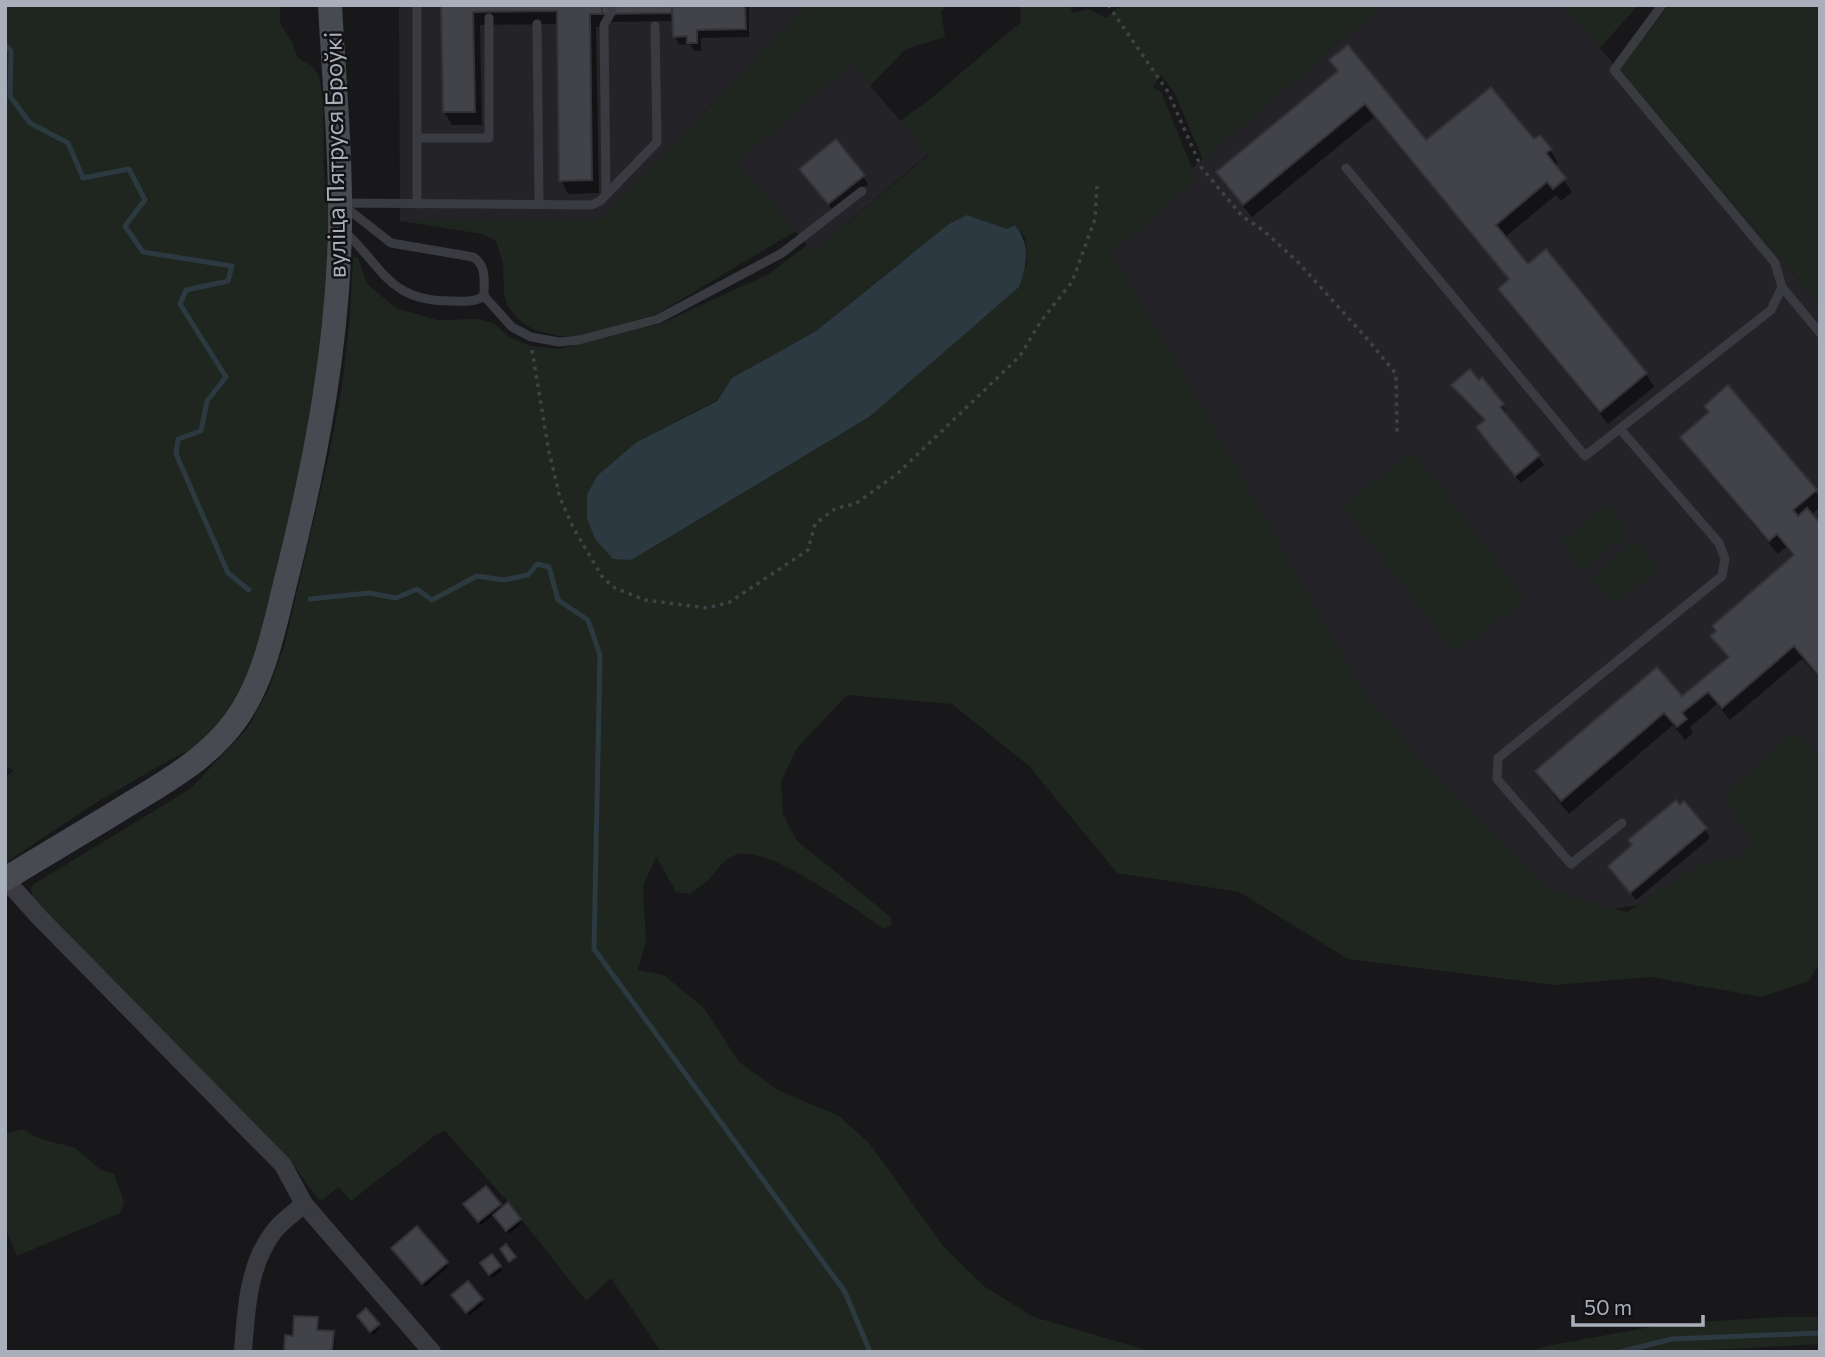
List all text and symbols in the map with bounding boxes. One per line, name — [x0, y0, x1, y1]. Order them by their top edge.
street label: вуліца Пятруся Броўкі — [317, 32, 351, 278]
scale bar — [1573, 1284, 1702, 1328]
text: 50 m — [1584, 1294, 1632, 1319]

